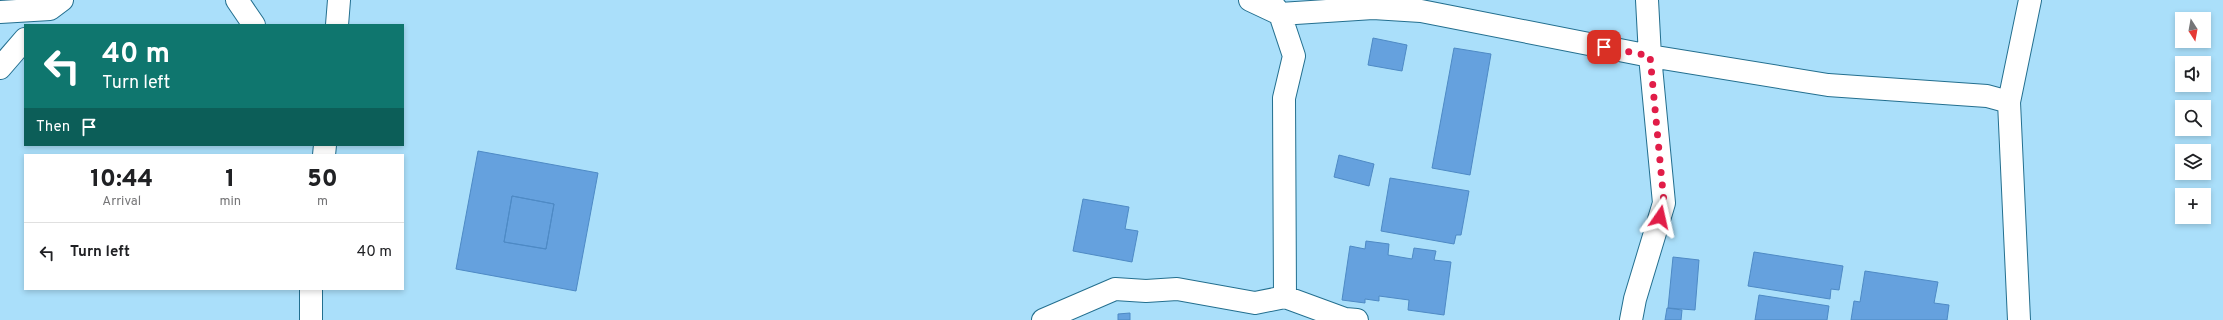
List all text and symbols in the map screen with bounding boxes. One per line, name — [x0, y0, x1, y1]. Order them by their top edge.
north arrow — [2175, 12, 2211, 48]
map controls — [2175, 12, 2211, 224]
pin — [1587, 30, 1621, 64]
icon: arrive — [1593, 36, 1615, 58]
text: 40 m — [102, 37, 170, 73]
icon: left — [36, 40, 88, 92]
button: sound — [2175, 56, 2211, 92]
text: Turn left — [102, 72, 170, 95]
button: search — [2175, 100, 2211, 136]
icon: arrive — [78, 116, 100, 138]
text: Then — [36, 118, 70, 137]
button: layers — [2175, 144, 2211, 180]
text: 10:44 — [90, 165, 153, 195]
text: 1 — [225, 165, 235, 195]
text: 50 — [307, 165, 338, 195]
button: + — [2175, 188, 2211, 224]
text: Arrival — [102, 194, 141, 210]
text: min — [219, 194, 241, 210]
text: m — [317, 194, 328, 210]
position arrow — [1639, 196, 1681, 238]
icon: left — [36, 242, 58, 264]
text: Turn left — [70, 243, 130, 262]
text: 40 m — [357, 243, 392, 262]

